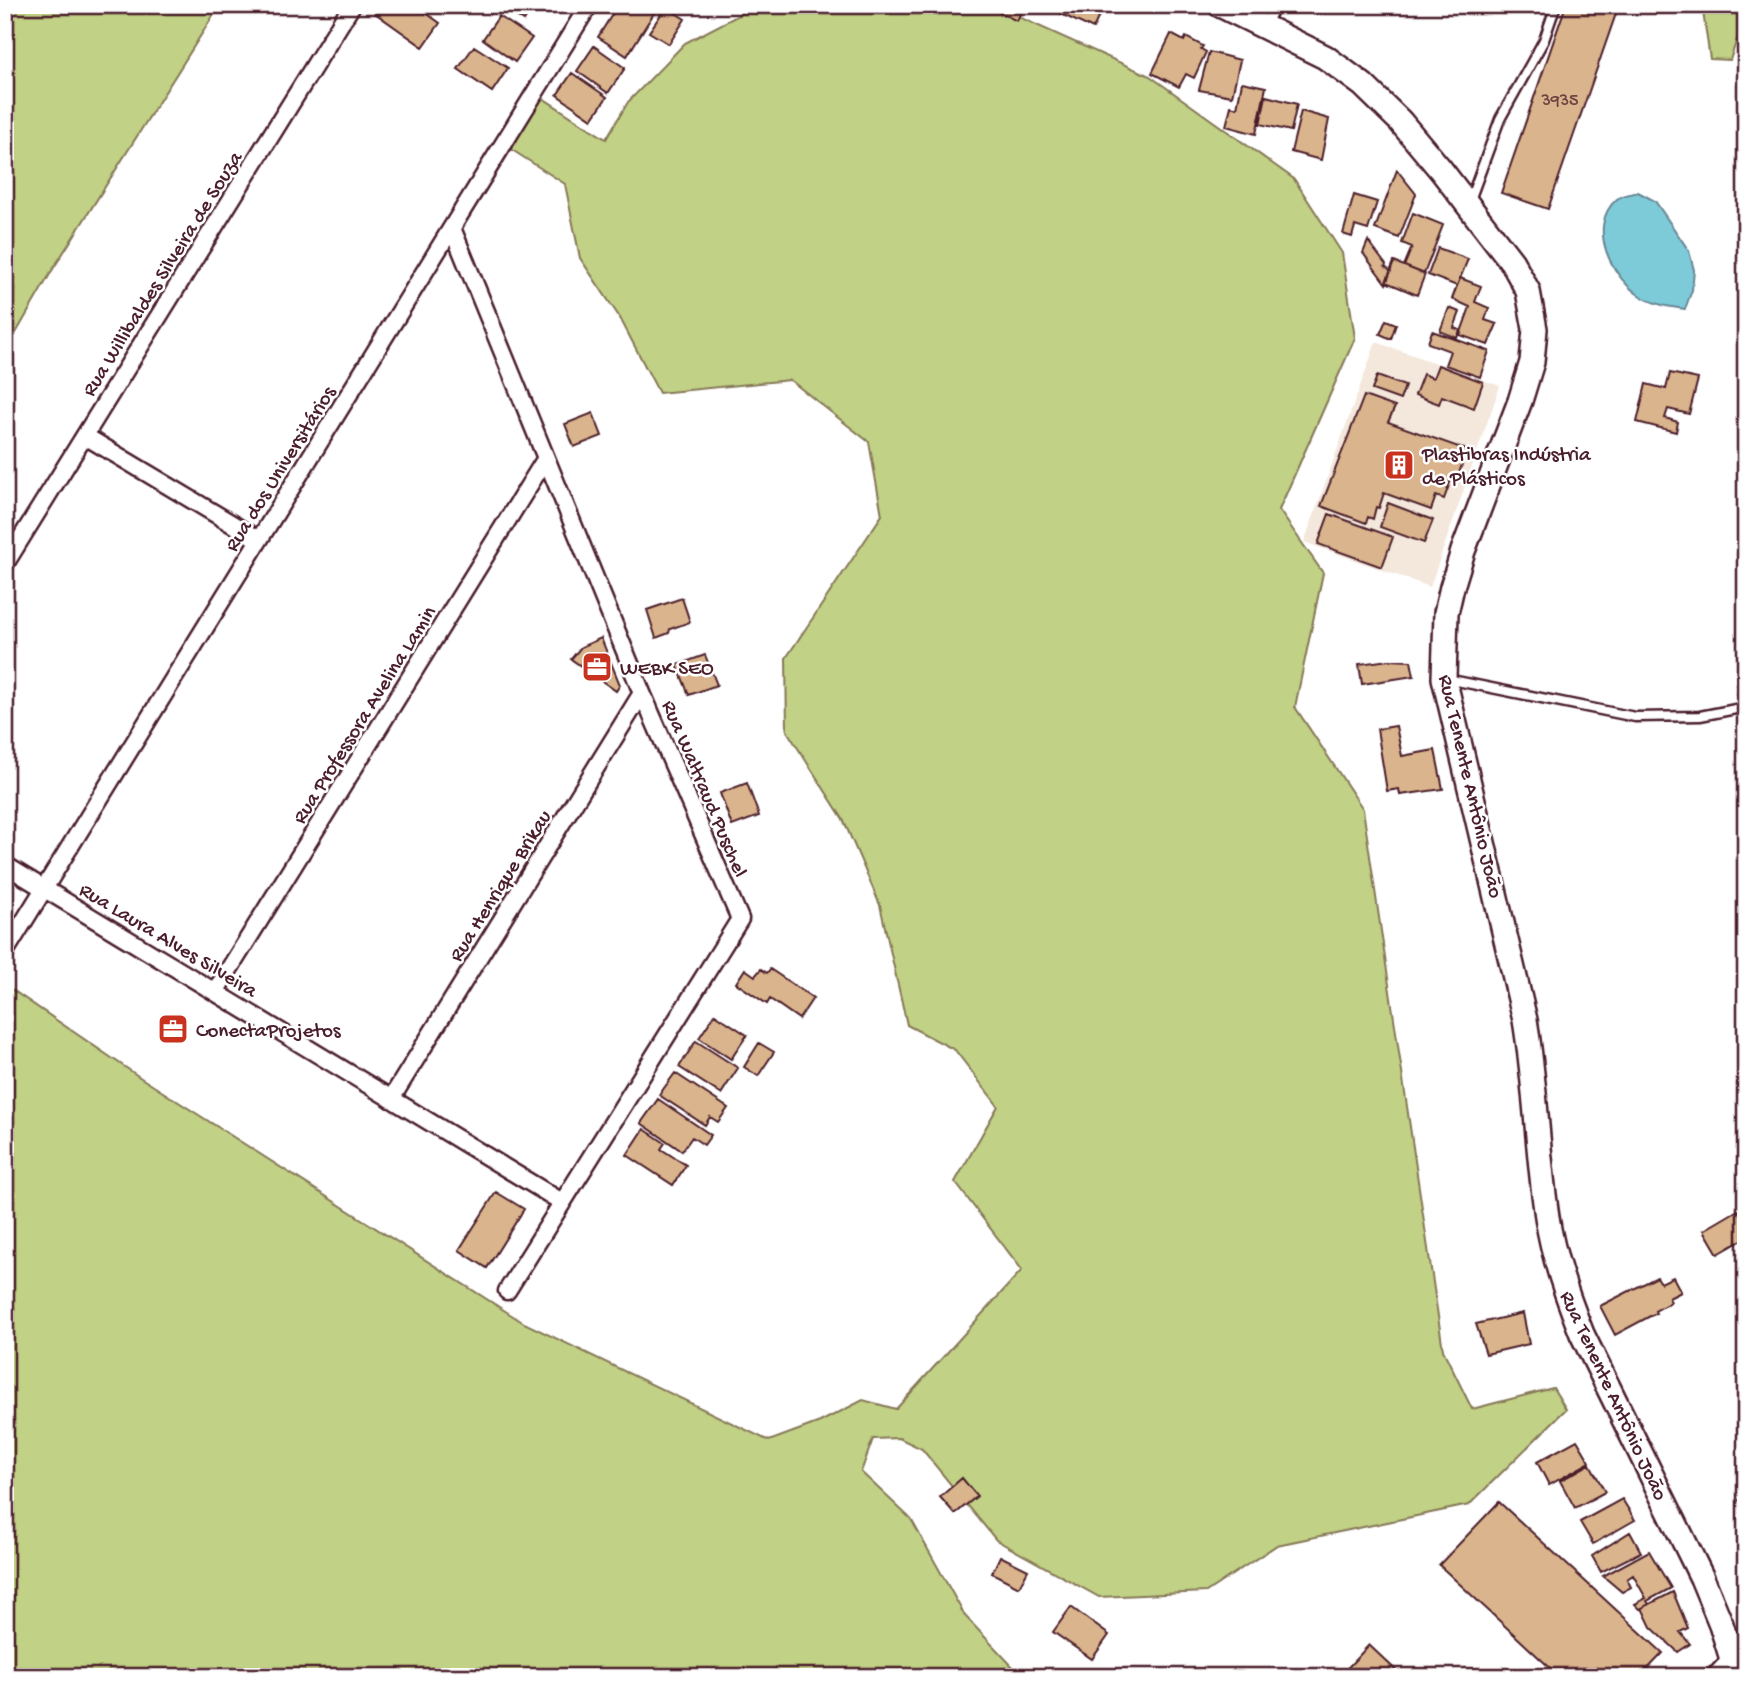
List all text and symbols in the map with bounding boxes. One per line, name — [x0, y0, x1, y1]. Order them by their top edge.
house number: 3935 — [1540, 91, 1579, 112]
street label: Rua Willibaldes Silveira de Souza — [78, 147, 251, 402]
street label: Rua dos Universitários — [221, 381, 344, 557]
place label: Plastibras Indústria de Plásticos — [1421, 444, 1592, 493]
building icon: Plastibras Indústria de Plásticos — [1382, 448, 1416, 482]
street label: Rua Professora Avelina Lamin — [289, 602, 443, 829]
office icon: WEBK SEO — [580, 650, 614, 684]
place label: WEBK SEO — [620, 658, 714, 683]
street label: Rua Tenente Antônio João — [1431, 673, 1506, 901]
street label: Rua Waltraud Puschel — [654, 697, 751, 881]
street label: Rua Henrique Brikau — [445, 806, 559, 967]
street label: Rua Laura Alves Silveira — [74, 879, 262, 1006]
office icon: ConectaProjetos — [156, 1012, 190, 1046]
place label: ConectaProjetos — [196, 1020, 342, 1045]
street label: Rua Tenente Antônio João — [1552, 1288, 1671, 1505]

